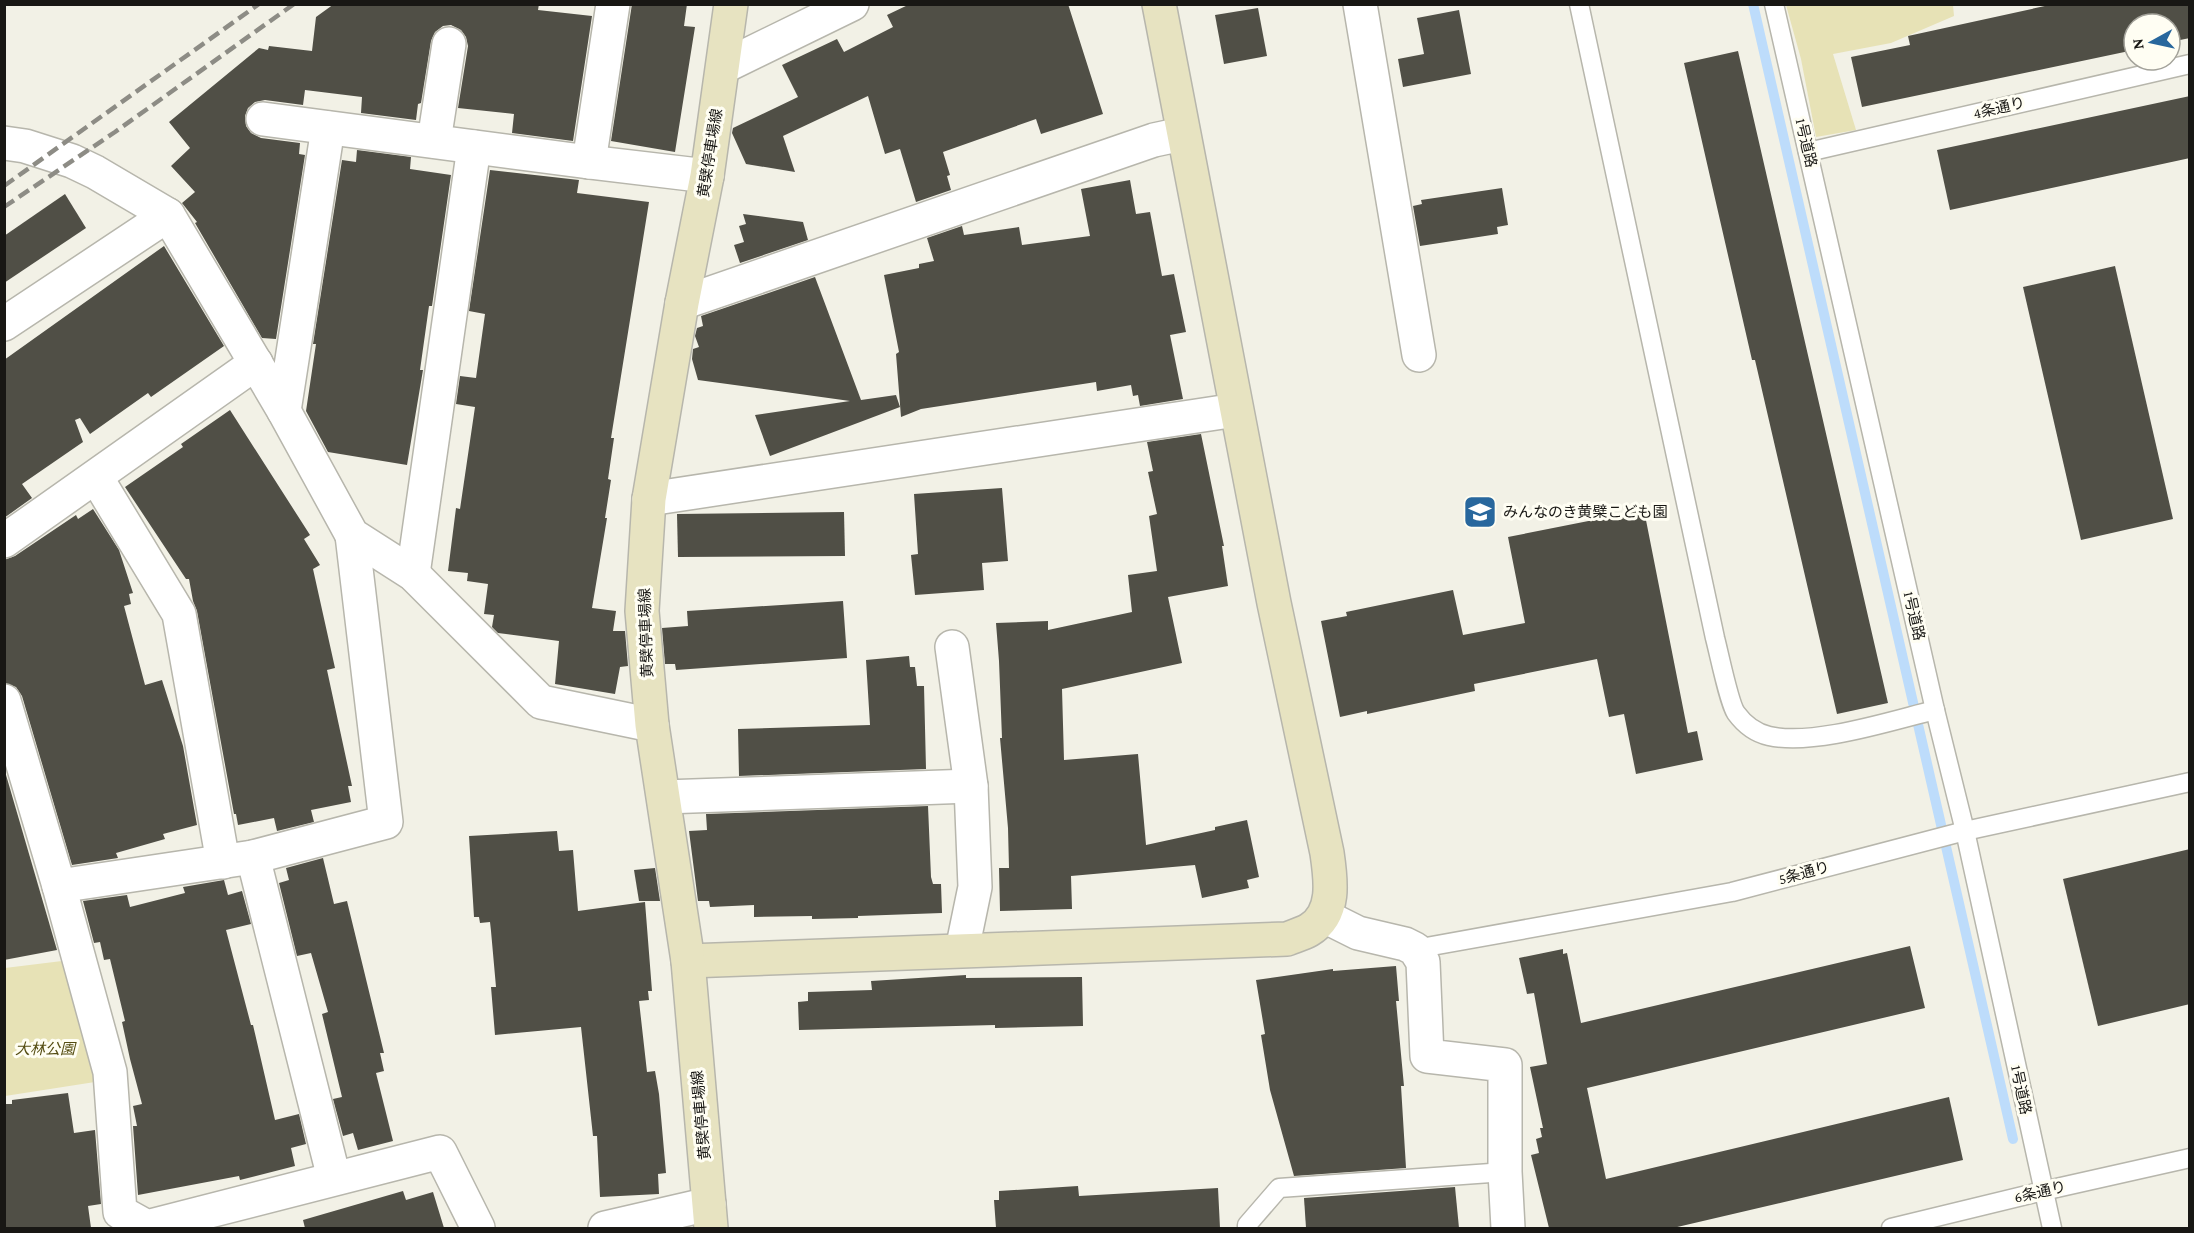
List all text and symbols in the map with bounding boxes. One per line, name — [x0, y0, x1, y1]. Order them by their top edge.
north arrow — [2122, 12, 2182, 72]
text: N — [2128, 37, 2147, 51]
street label: 4条通り — [1972, 94, 2026, 122]
street label: 黄檗停車場線 — [695, 107, 725, 199]
street label: 1号道路 — [1793, 117, 1819, 169]
school or university icon: みんなのき黄檗こども園 — [1462, 494, 1498, 530]
place label: みんなのき黄檗こども園 — [1503, 504, 1668, 520]
street label: 黄檗停車場線 — [636, 588, 656, 678]
street label: 1号道路 — [1901, 590, 1927, 642]
street label: 5条通り — [1777, 859, 1831, 887]
park label: 大林公園 — [15, 1041, 77, 1057]
street label: 1号道路 — [2008, 1064, 2034, 1116]
street label: 黄檗停車場線 — [689, 1069, 713, 1161]
street label: 6条通り — [2013, 1178, 2067, 1206]

